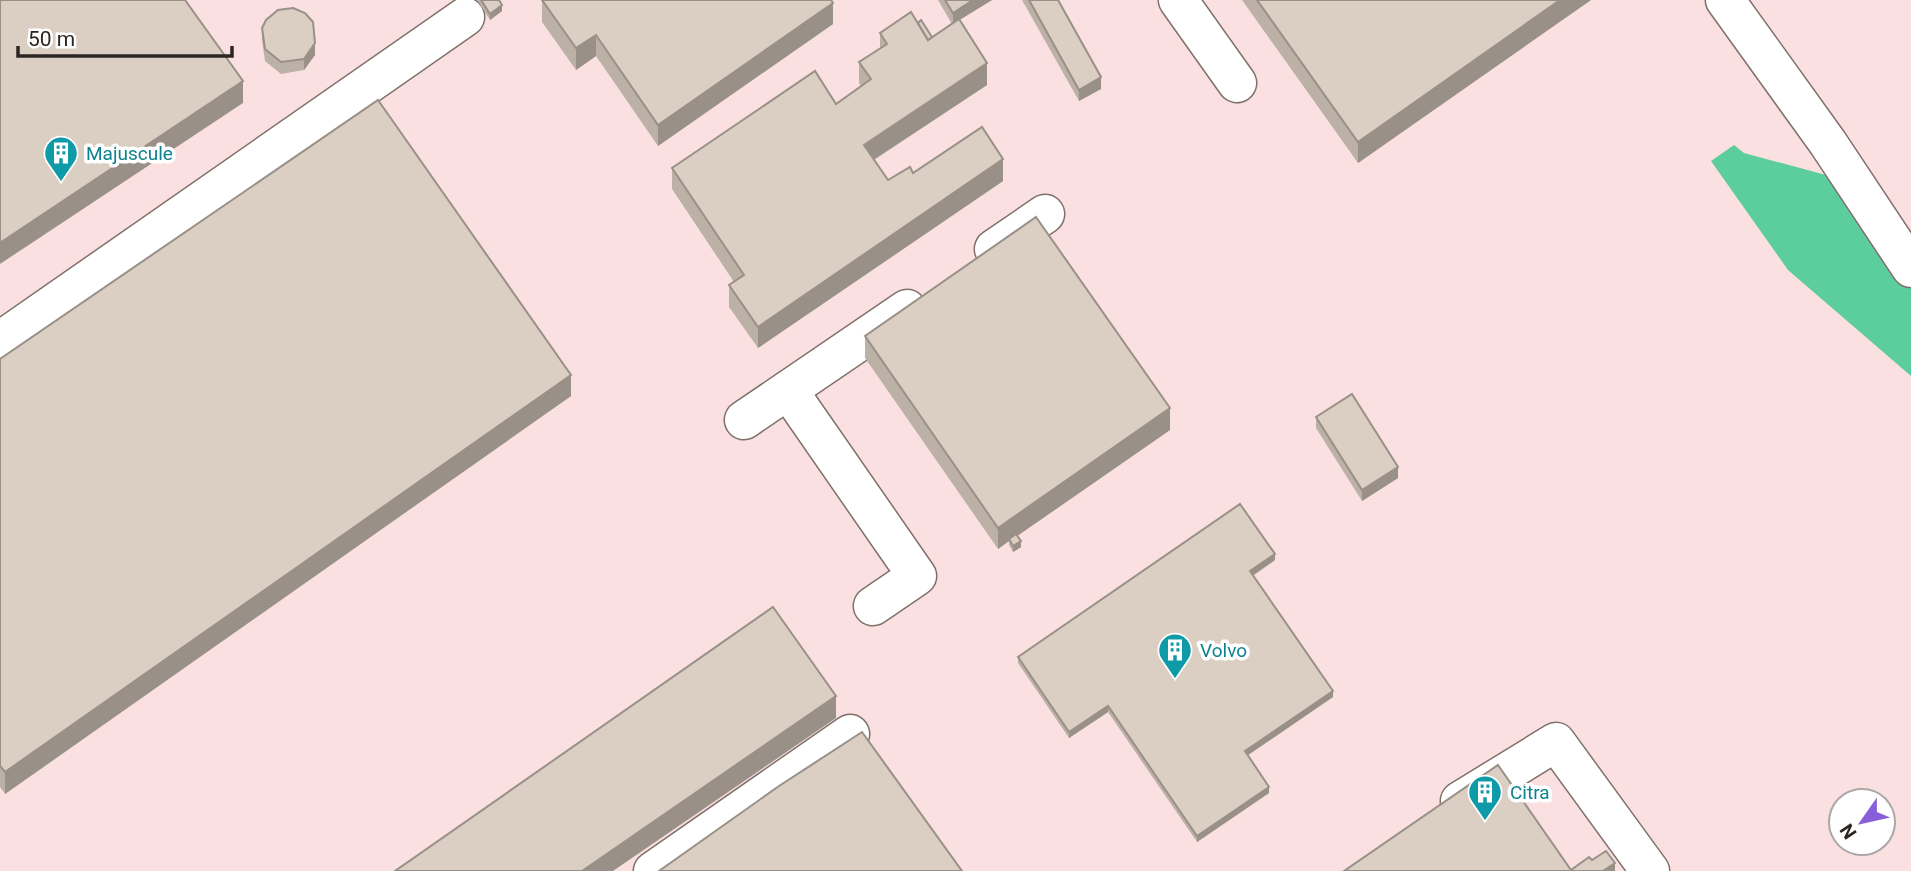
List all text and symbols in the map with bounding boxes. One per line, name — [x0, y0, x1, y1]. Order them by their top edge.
scale bar — [18, 14, 231, 58]
text: 50 m — [28, 27, 75, 51]
building icon: Majuscule — [42, 134, 80, 183]
place label: Majuscule — [86, 142, 173, 165]
building icon: Volvo — [1156, 631, 1194, 680]
place label: Volvo — [1200, 639, 1247, 662]
building icon: Citra — [1466, 773, 1504, 822]
place label: Citra — [1510, 781, 1550, 804]
north arrow — [1827, 787, 1897, 857]
text: N — [1835, 819, 1862, 843]

